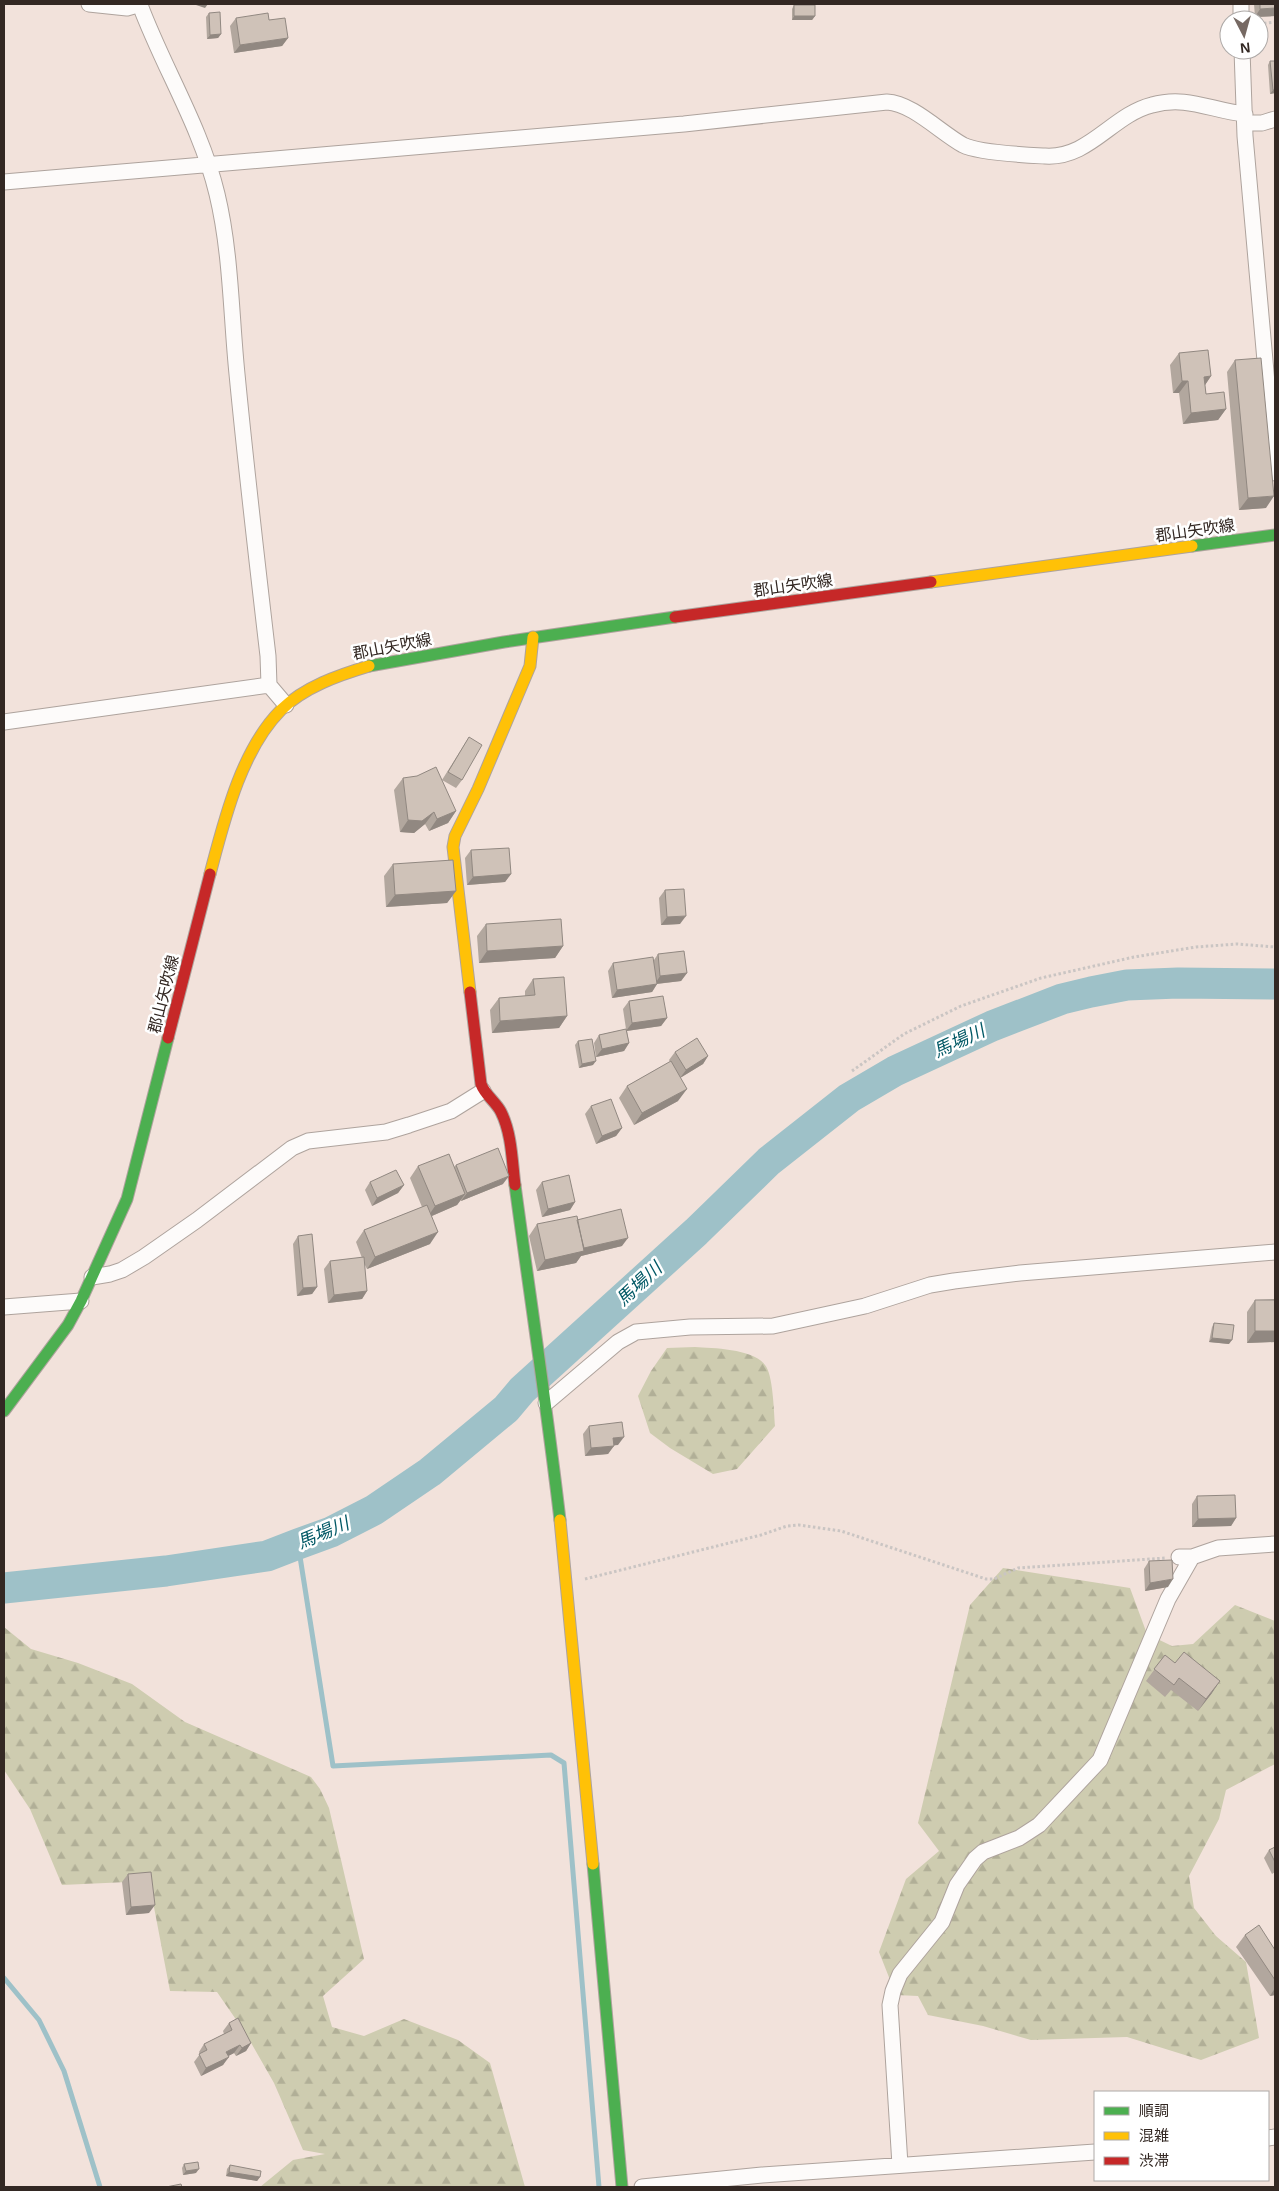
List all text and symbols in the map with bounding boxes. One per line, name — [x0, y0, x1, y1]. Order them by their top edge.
north arrow — [1219, 10, 1269, 60]
text: N — [1239, 39, 1251, 56]
street label: 郡山矢吹線 — [1154, 517, 1236, 544]
street label: 郡山矢吹線 — [752, 572, 834, 599]
street label: 郡山矢吹線 — [351, 631, 433, 662]
street label: 郡山矢吹線 — [146, 953, 181, 1035]
water label: 馬場川 — [930, 1020, 990, 1061]
water label: 馬場川 — [612, 1257, 667, 1310]
water label: 馬場川 — [294, 1512, 354, 1553]
legend — [1094, 2091, 1269, 2181]
text: 順調 — [1139, 2102, 1169, 2119]
text: 混雑 — [1139, 2127, 1169, 2144]
text: 渋滞 — [1139, 2152, 1169, 2169]

